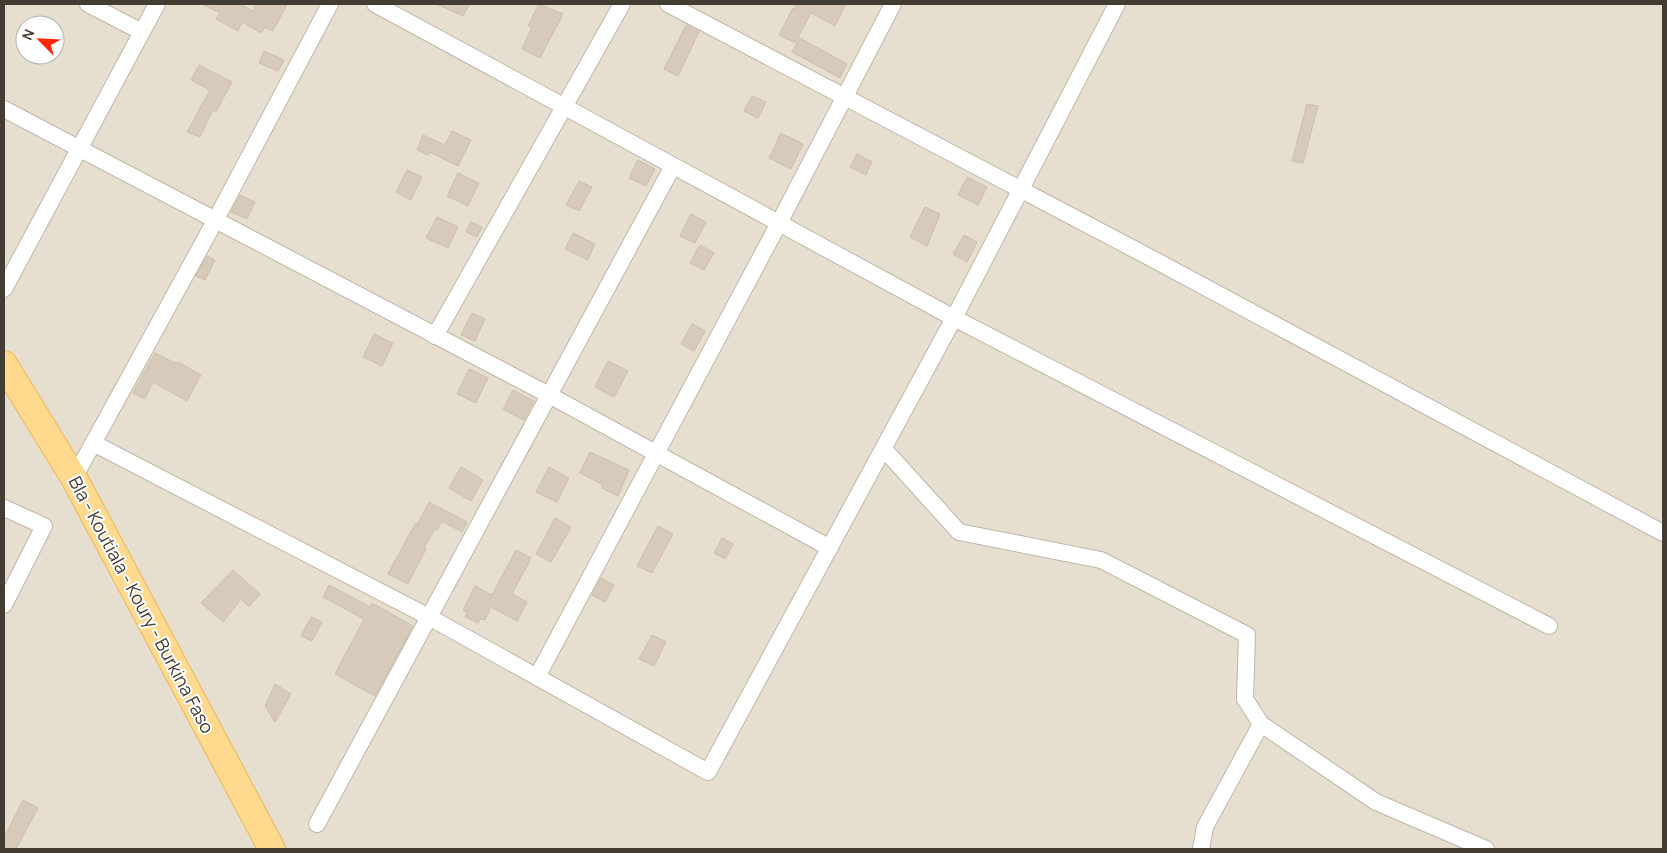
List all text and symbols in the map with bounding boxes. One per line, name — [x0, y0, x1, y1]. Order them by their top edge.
north arrow — [15, 15, 65, 65]
text: N — [17, 26, 38, 43]
street label: Bla - Koutiala - Koury - Burkina Faso — [64, 472, 220, 737]

